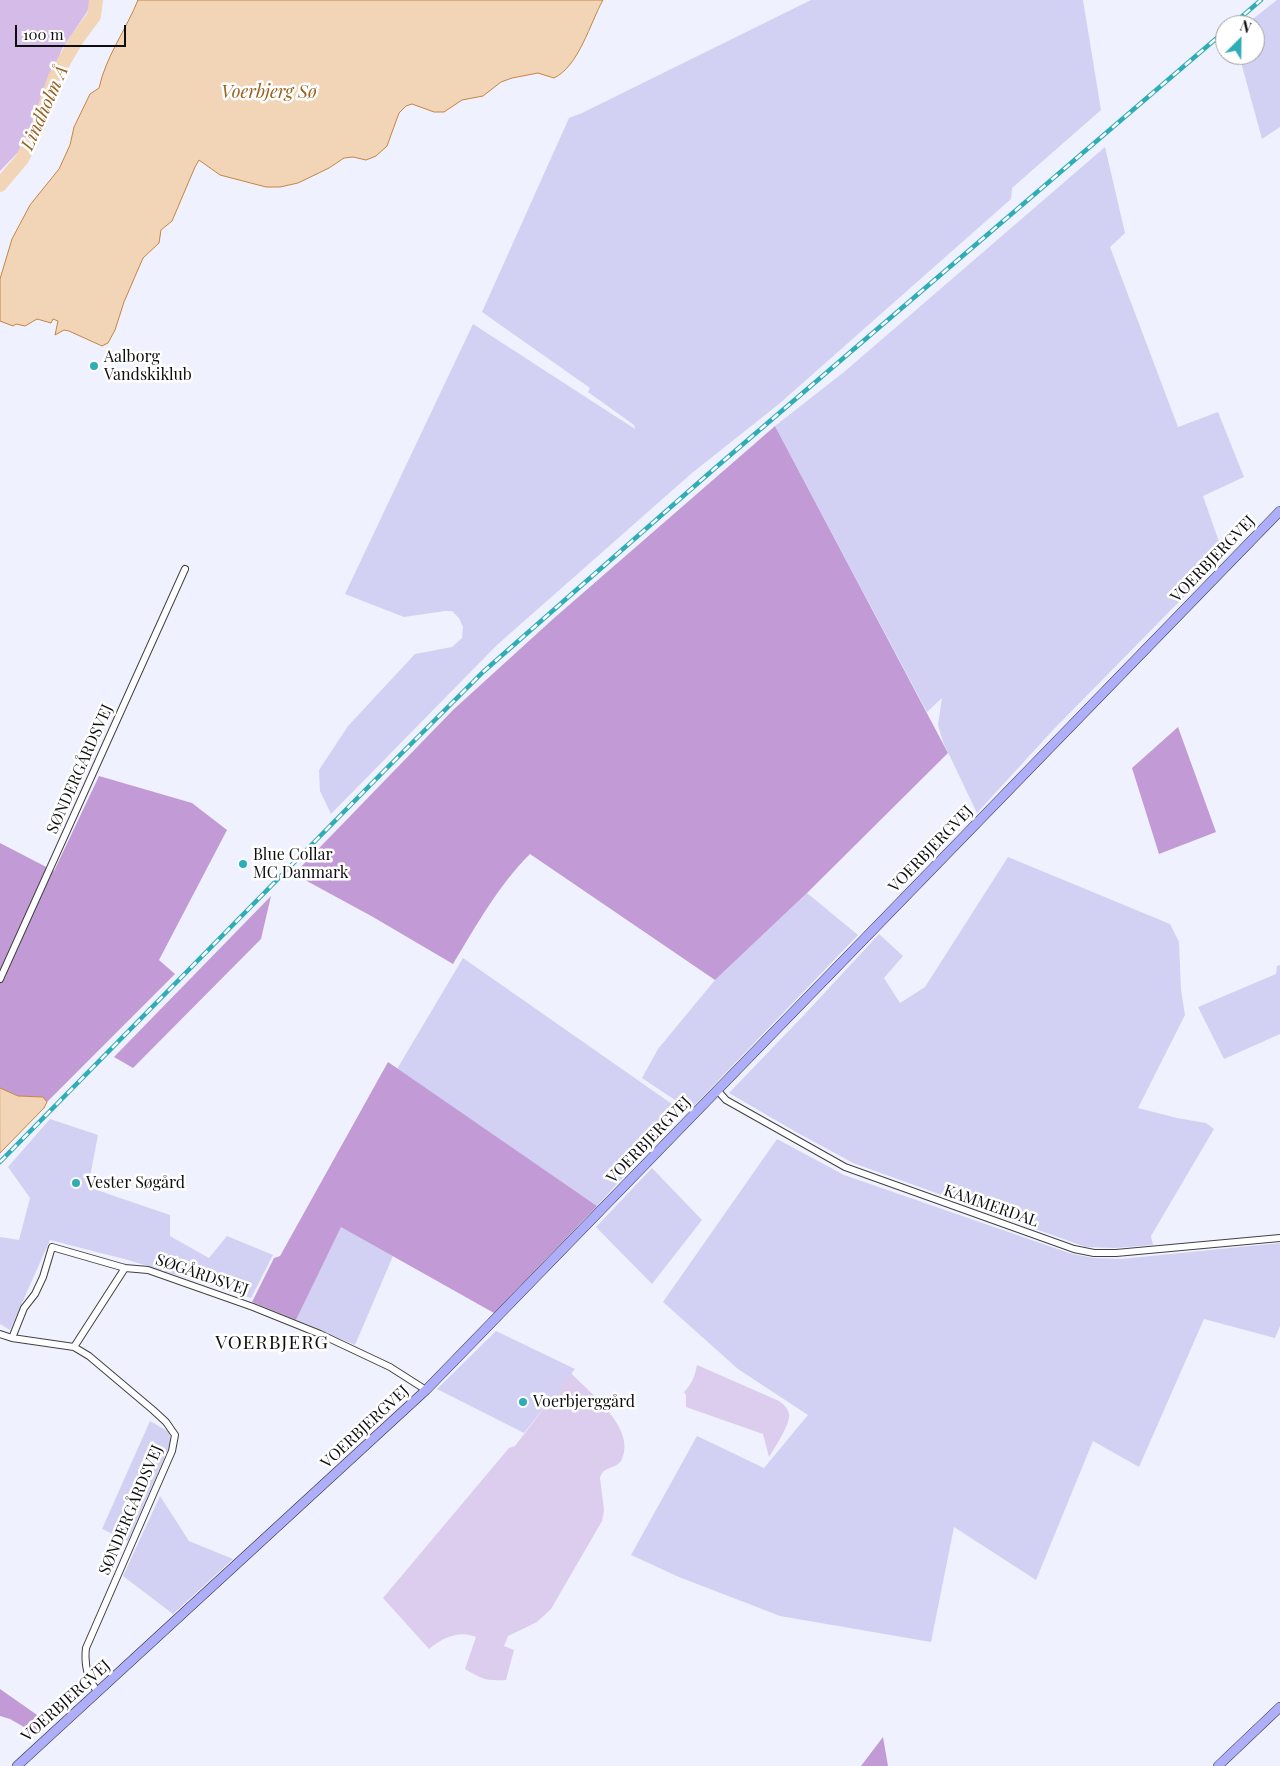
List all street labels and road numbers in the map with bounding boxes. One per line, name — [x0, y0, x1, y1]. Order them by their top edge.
street label: VOERBJERGVEJ — [1167, 512, 1259, 606]
street label: SØNDERGÅRDSVEJ — [43, 701, 117, 837]
street label: VOERBJERGVEJ — [885, 802, 977, 896]
street label: VOERBJERGVEJ — [603, 1093, 695, 1187]
street label: KAMMERDAL — [941, 1181, 1041, 1231]
street label: SØGÅRDSVEJ — [153, 1250, 251, 1300]
street label: VOERBJERGVEJ — [317, 1381, 413, 1473]
street label: SØNDERGÅRDSVEJ — [95, 1442, 167, 1578]
street label: VOERBJERGVEJ — [18, 1656, 114, 1746]

